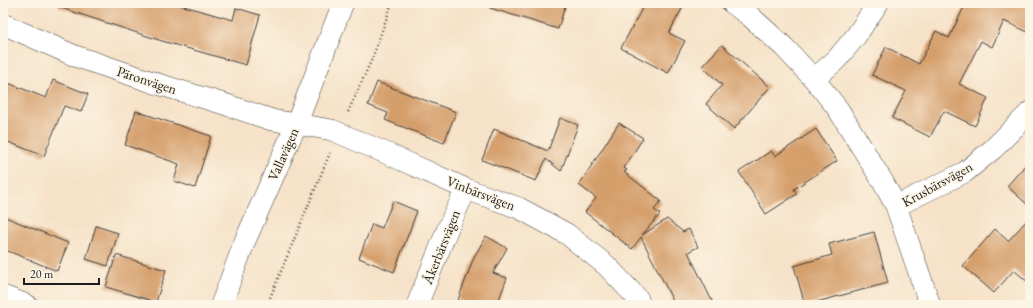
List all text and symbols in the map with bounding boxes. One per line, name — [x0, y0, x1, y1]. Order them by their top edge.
street label: Päronvägen — [115, 62, 180, 98]
street label: Vallavägen — [263, 124, 303, 183]
street label: Krusbärsvägen — [898, 157, 976, 211]
street label: Vinbärsvägen — [444, 172, 518, 215]
street label: Åkerbärsvägen — [418, 207, 464, 288]
scale bar — [24, 260, 99, 286]
text: 20 m — [30, 266, 54, 282]

